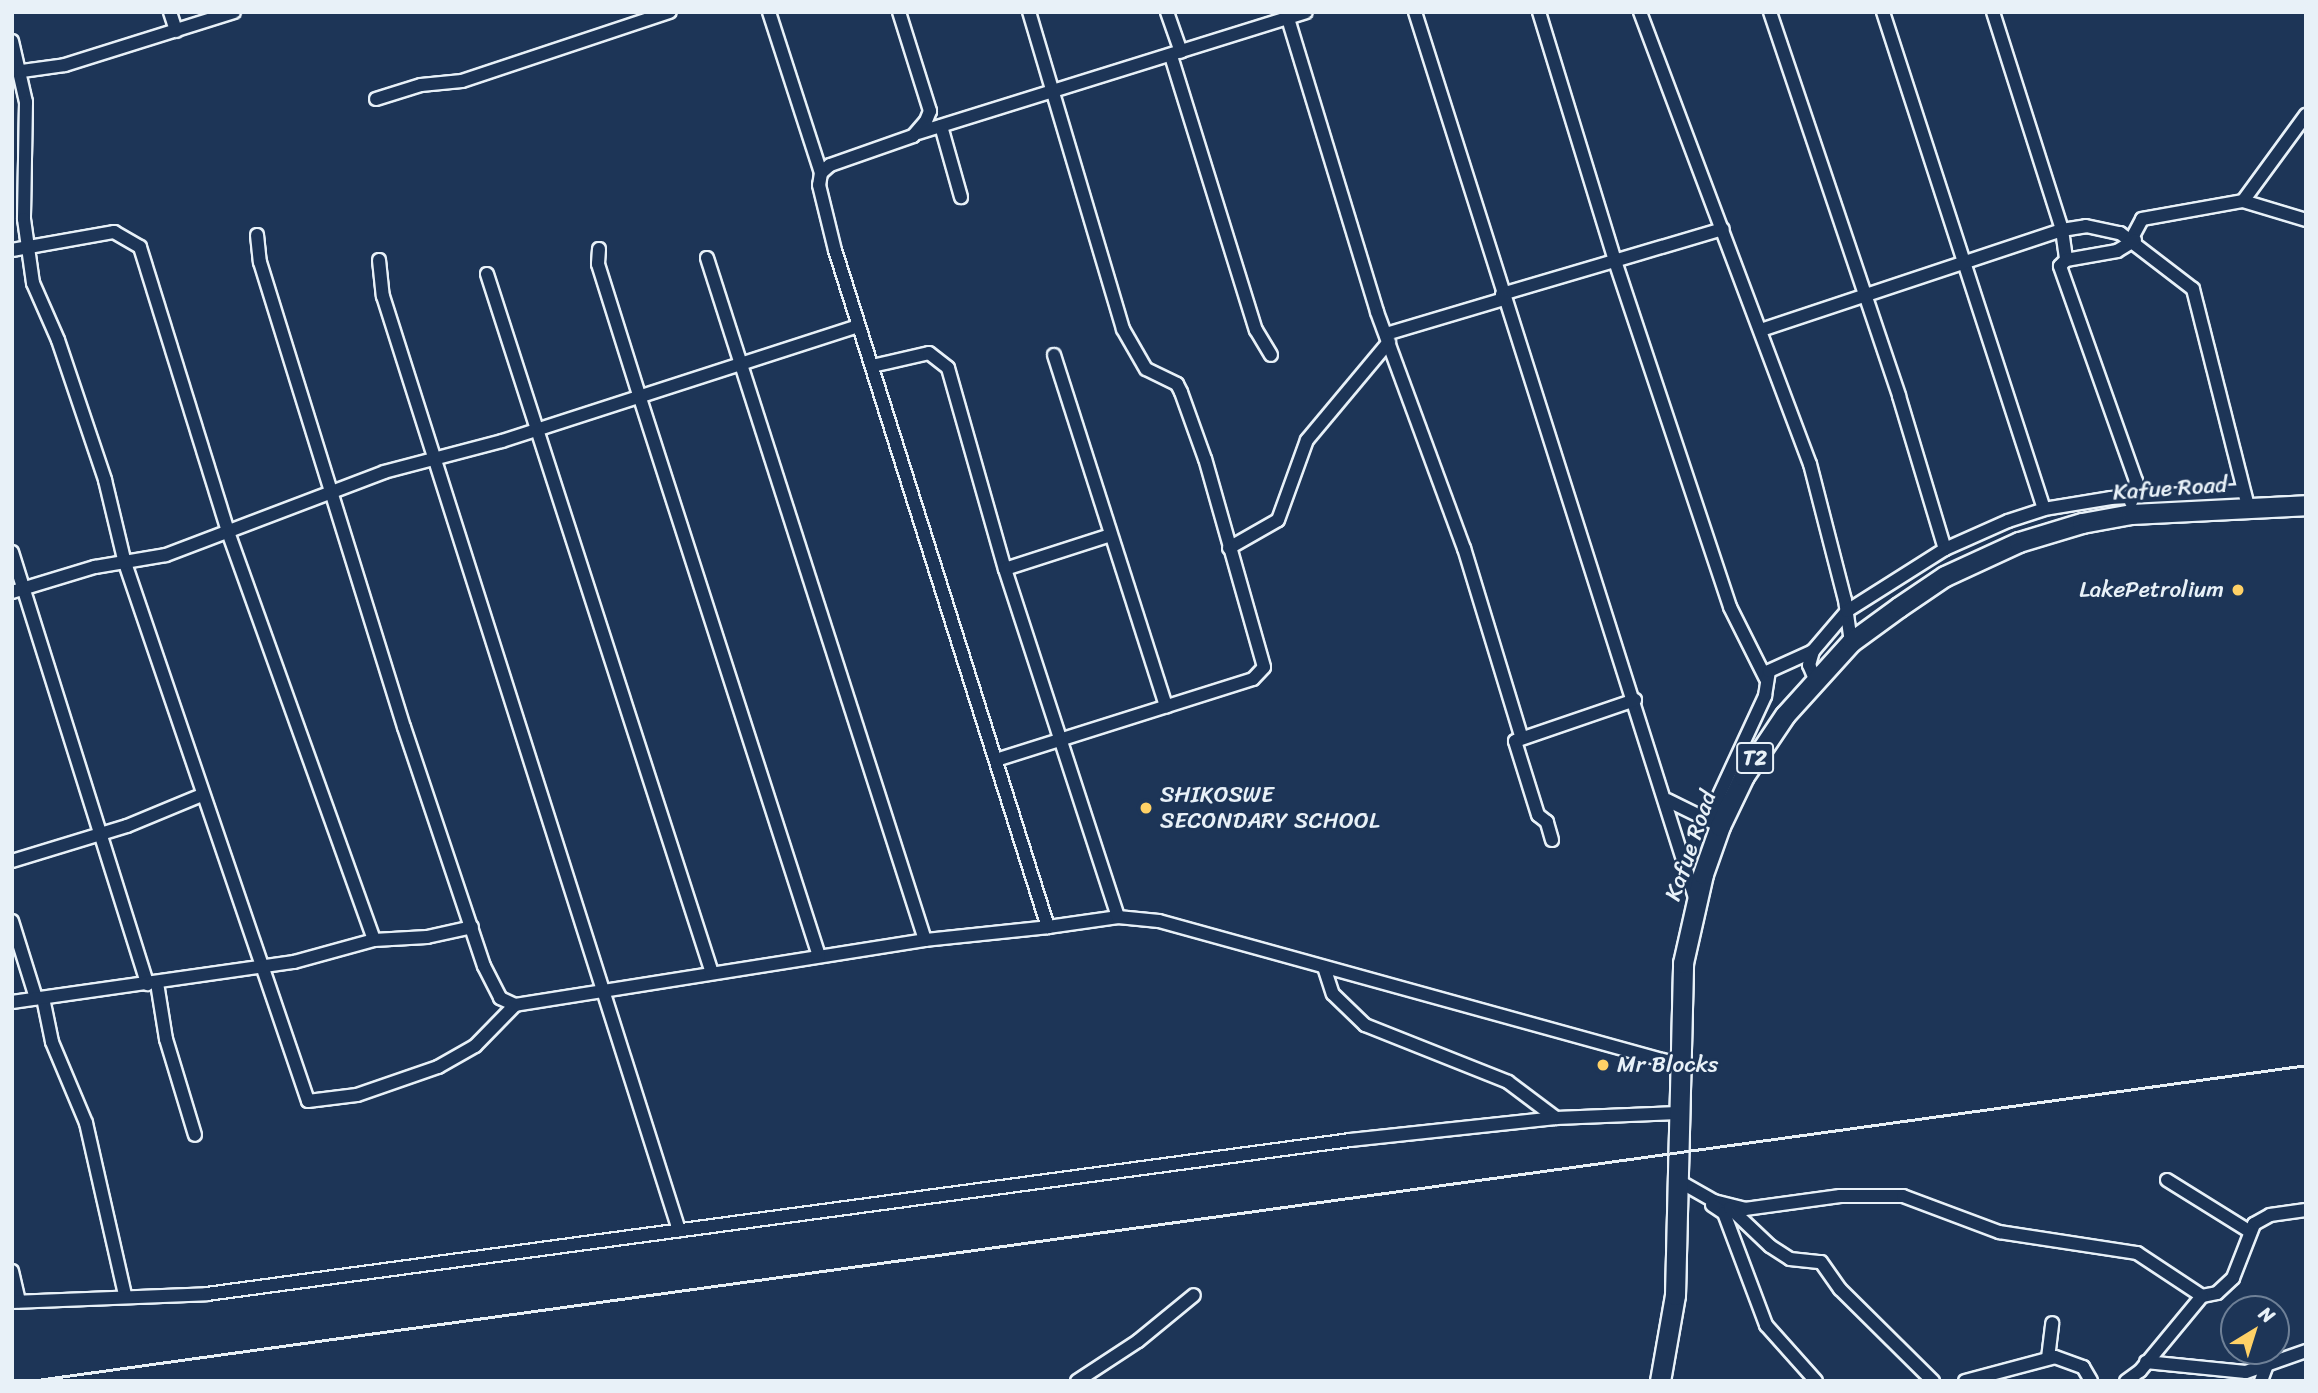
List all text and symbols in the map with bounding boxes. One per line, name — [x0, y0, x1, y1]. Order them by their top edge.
street label: Kafue Road — [2112, 471, 2228, 507]
place label: LakePetrolium — [2079, 576, 2224, 604]
marker: LakePetrolium — [2230, 582, 2246, 598]
road number: T2 — [1736, 740, 1774, 776]
place label: SHIKOSWE SECONDARY SCHOOL — [1160, 781, 1380, 835]
street label: Kafue Road — [1659, 787, 1723, 905]
marker: SHIKOSWE SECONDARY SCHOOL — [1138, 800, 1154, 816]
place label: Mr Blocks — [1617, 1051, 1718, 1079]
marker: Mr Blocks — [1595, 1057, 1611, 1073]
north arrow — [2220, 1295, 2290, 1365]
text: N — [2252, 1298, 2282, 1332]

